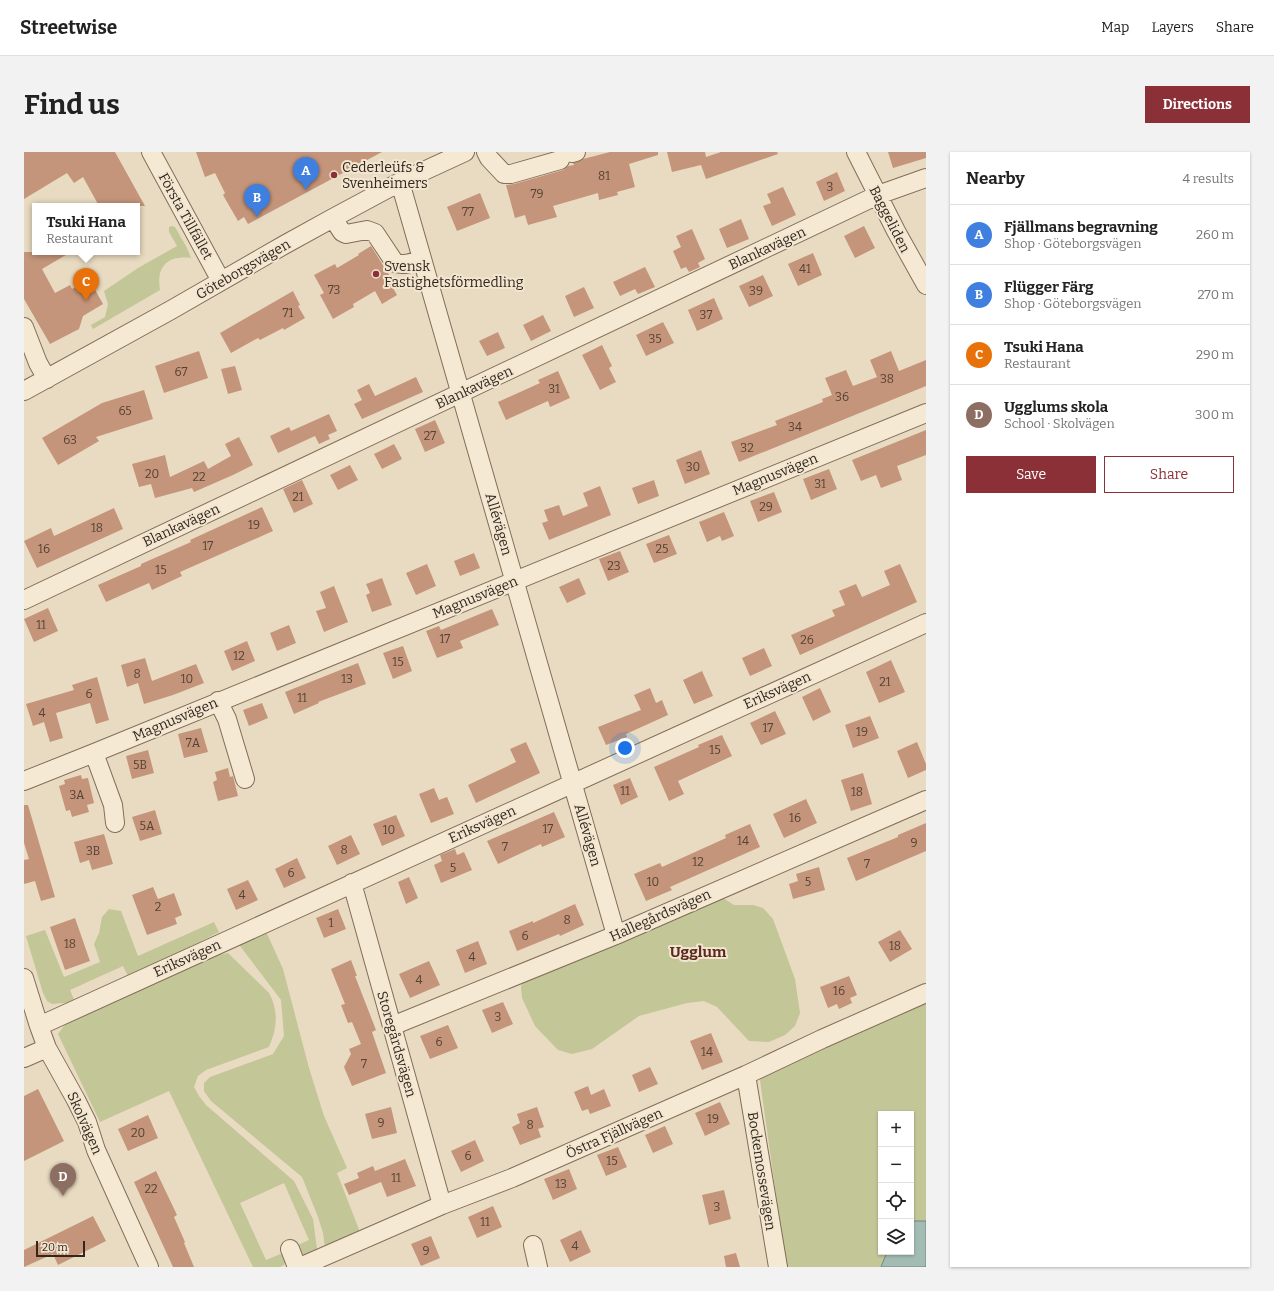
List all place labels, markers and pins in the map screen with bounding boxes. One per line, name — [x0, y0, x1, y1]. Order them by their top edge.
pin: A — [293, 157, 319, 190]
place label: Cederleüfs & Svenheimers — [342, 159, 428, 192]
marker: Cederleüfs & Svenheimers — [329, 170, 339, 180]
pin: B — [244, 184, 270, 217]
place label: Svensk Fastighetsförmedling — [384, 258, 524, 291]
pin: C — [73, 268, 99, 301]
marker: Svensk Fastighetsförmedling — [371, 269, 381, 279]
pin: D — [50, 1163, 76, 1196]

